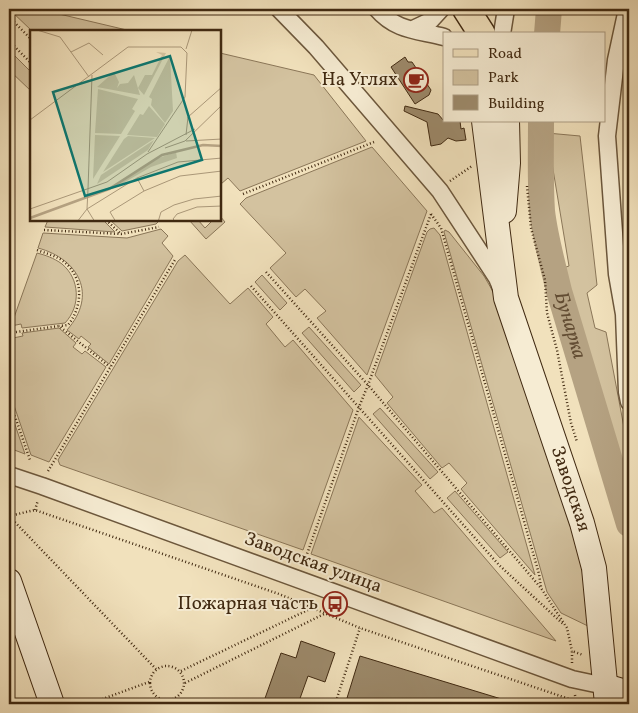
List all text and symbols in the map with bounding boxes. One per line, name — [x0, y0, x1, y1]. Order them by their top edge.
inset map — [30, 30, 221, 221]
legend — [443, 32, 606, 122]
text: Road — [488, 44, 522, 65]
place label: На Углях — [322, 67, 398, 93]
cafe icon: На Углях — [403, 67, 429, 93]
text: Park — [488, 68, 519, 89]
text: Building — [488, 94, 545, 115]
water label: Бунарка — [546, 289, 593, 363]
street label: Заводская — [544, 443, 597, 535]
street label: Заводская улица — [240, 526, 386, 600]
place label: Пожарная часть — [178, 591, 318, 617]
bus stop icon: Пожарная часть — [322, 591, 348, 617]

